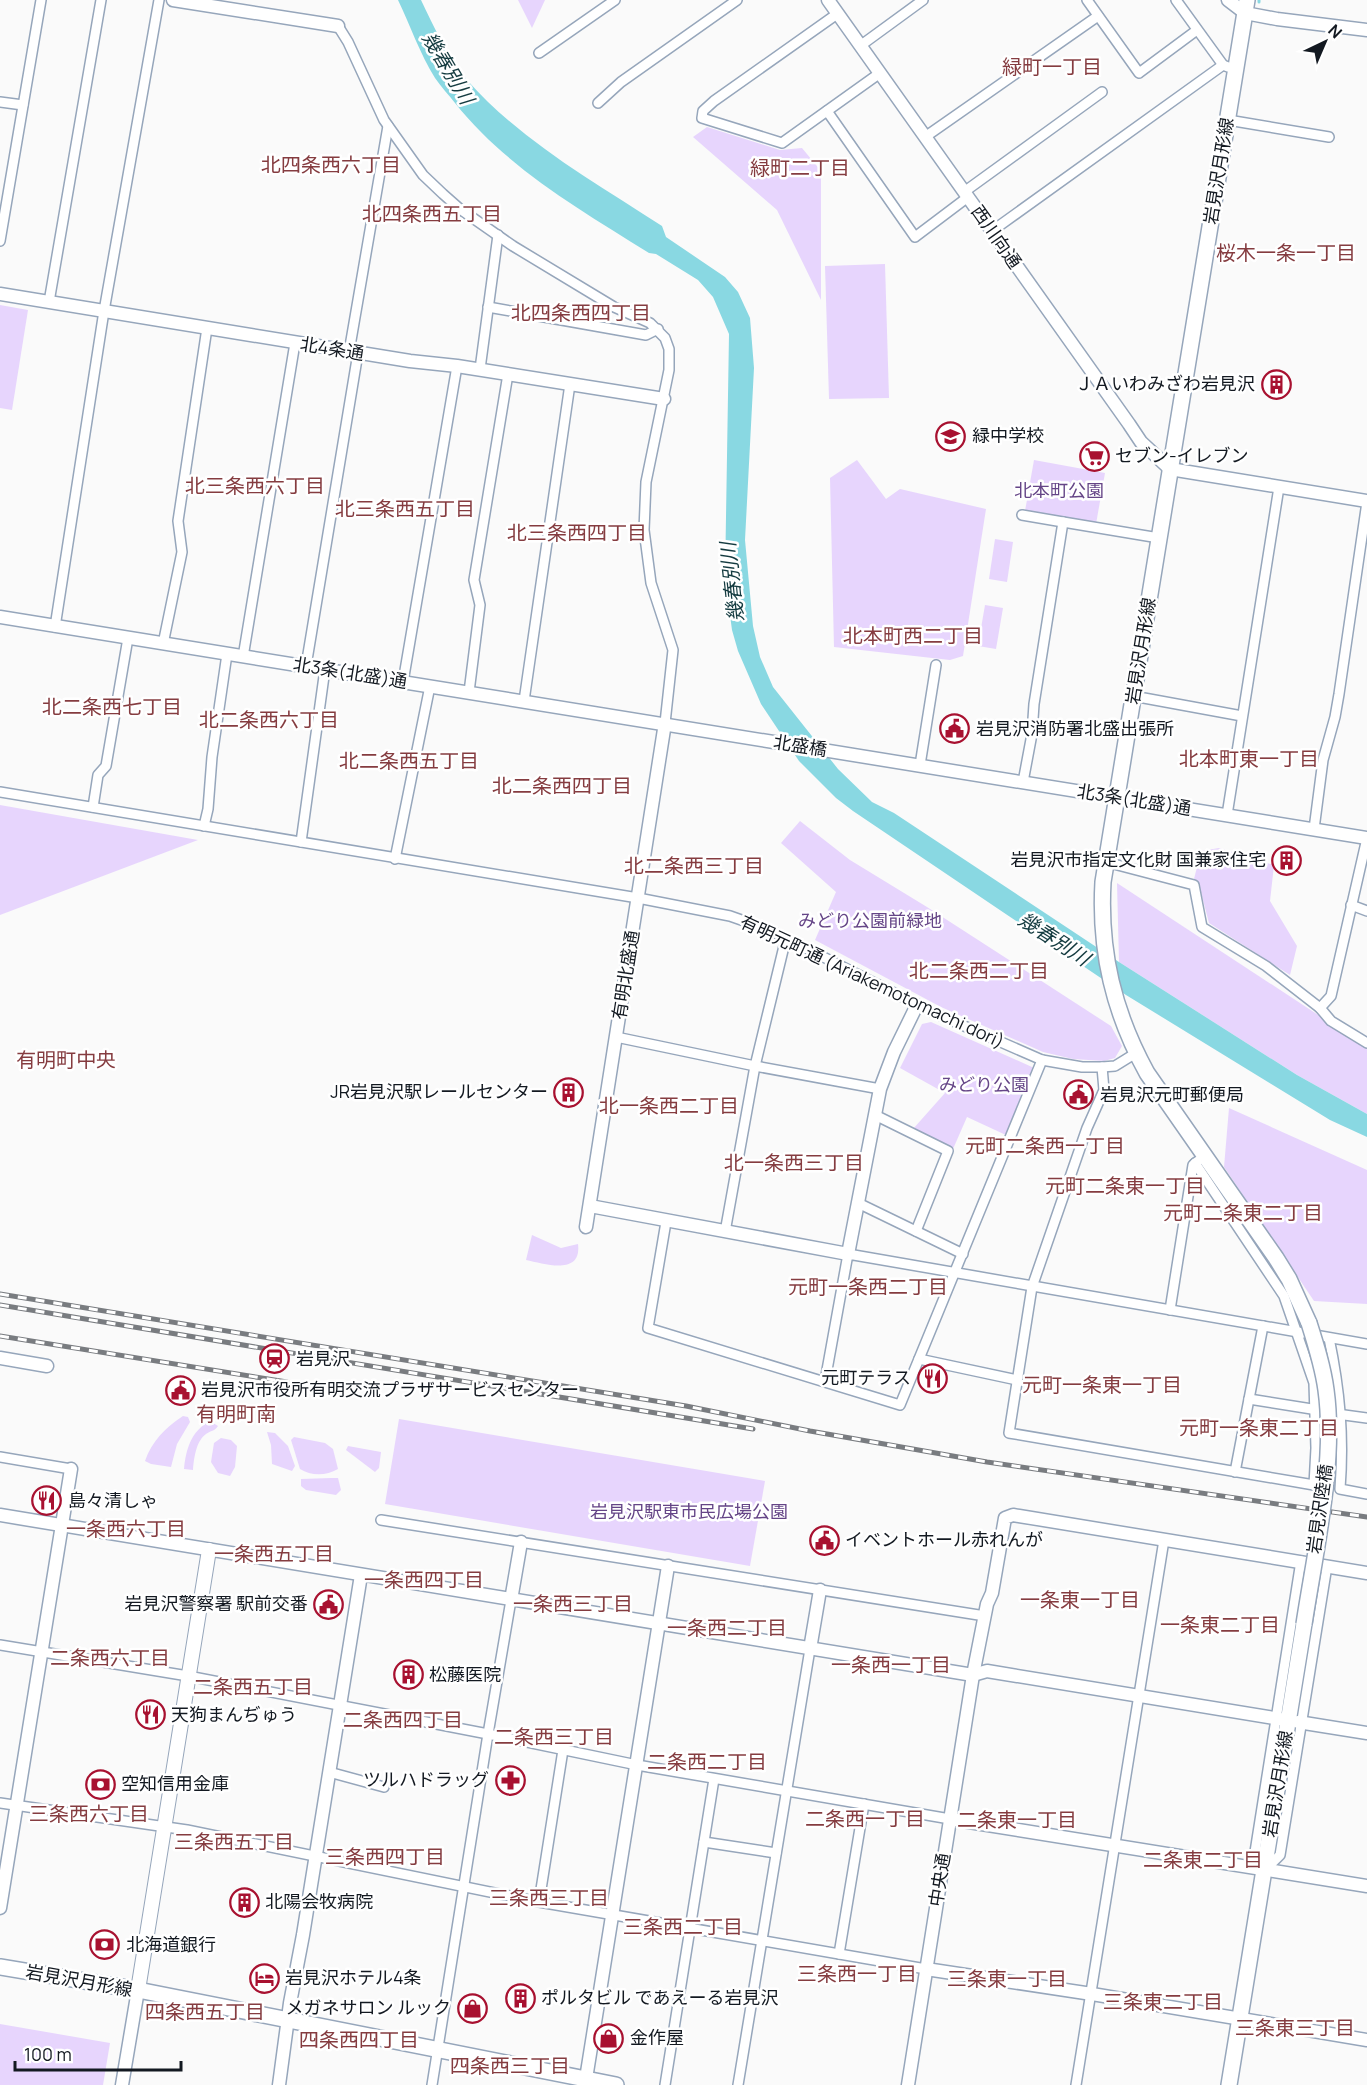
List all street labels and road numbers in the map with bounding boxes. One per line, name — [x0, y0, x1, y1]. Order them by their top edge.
street label: 岩見沢月形線 — [1198, 116, 1238, 226]
street label: 西川向通 — [966, 200, 1027, 273]
street label: 北4条通 — [298, 331, 366, 365]
street label: 岩見沢月形線 — [1120, 596, 1160, 706]
street label: 北3条(北盛)通 — [291, 651, 409, 693]
street label: 北盛橋 — [772, 729, 829, 761]
street label: 北3条(北盛)通 — [1075, 778, 1193, 820]
street label: 有明元町通 (Ariakemotomachi dori) — [736, 909, 1009, 1053]
street label: 有明北盛通 — [606, 929, 644, 1021]
street label: 岩見沢陸橋 — [1301, 1463, 1337, 1555]
street label: 岩見沢月形線 — [1257, 1729, 1297, 1839]
street label: 中央通 — [923, 1851, 955, 1908]
street label: 岩見沢月形線 — [24, 1959, 134, 2001]

